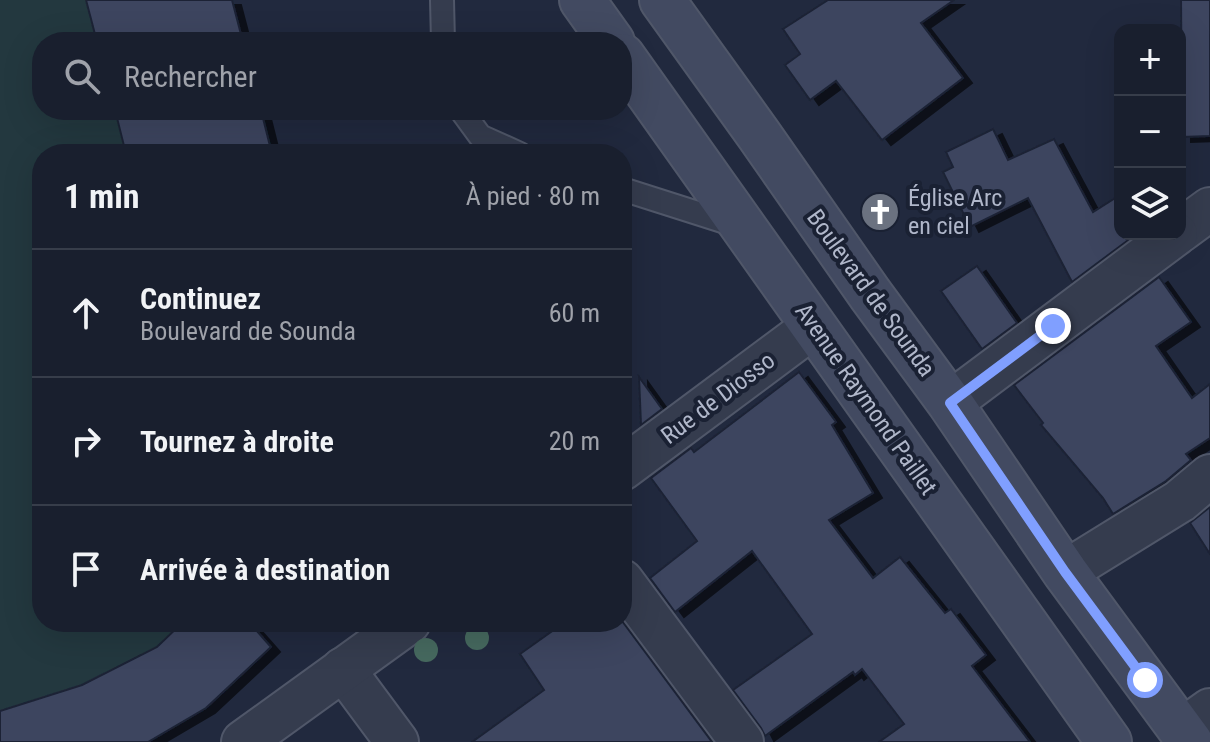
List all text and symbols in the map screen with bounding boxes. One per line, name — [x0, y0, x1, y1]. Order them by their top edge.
map controls — [1114, 24, 1186, 240]
button: + — [1114, 24, 1186, 96]
search box — [32, 32, 632, 120]
icon: search — [60, 54, 104, 98]
text: Rechercher — [124, 59, 257, 94]
button: − — [1114, 96, 1186, 168]
button: layers — [1114, 168, 1186, 240]
text: 1 min — [64, 176, 140, 216]
text: À pied · 80 m — [466, 181, 600, 211]
place label: Église Arc en ciel — [908, 184, 1002, 240]
church icon: Église Arc en ciel — [859, 191, 901, 233]
street label: Boulevard de Sounda — [801, 204, 941, 382]
text: Continuez — [140, 281, 261, 316]
icon: ahead — [64, 291, 108, 335]
text: 60 m — [549, 298, 600, 328]
street label: Avenue Raymond Paillet — [789, 298, 943, 500]
route end — [1035, 308, 1071, 344]
text: Boulevard de Sounda — [140, 316, 356, 346]
street label: Rue de Diosso — [656, 346, 780, 450]
icon: right — [64, 419, 108, 463]
text: Tournez à droite — [140, 424, 334, 459]
text: 20 m — [549, 426, 600, 456]
icon: arrive — [64, 547, 108, 591]
text: Arrivée à destination — [140, 552, 390, 587]
route start — [1127, 662, 1163, 698]

